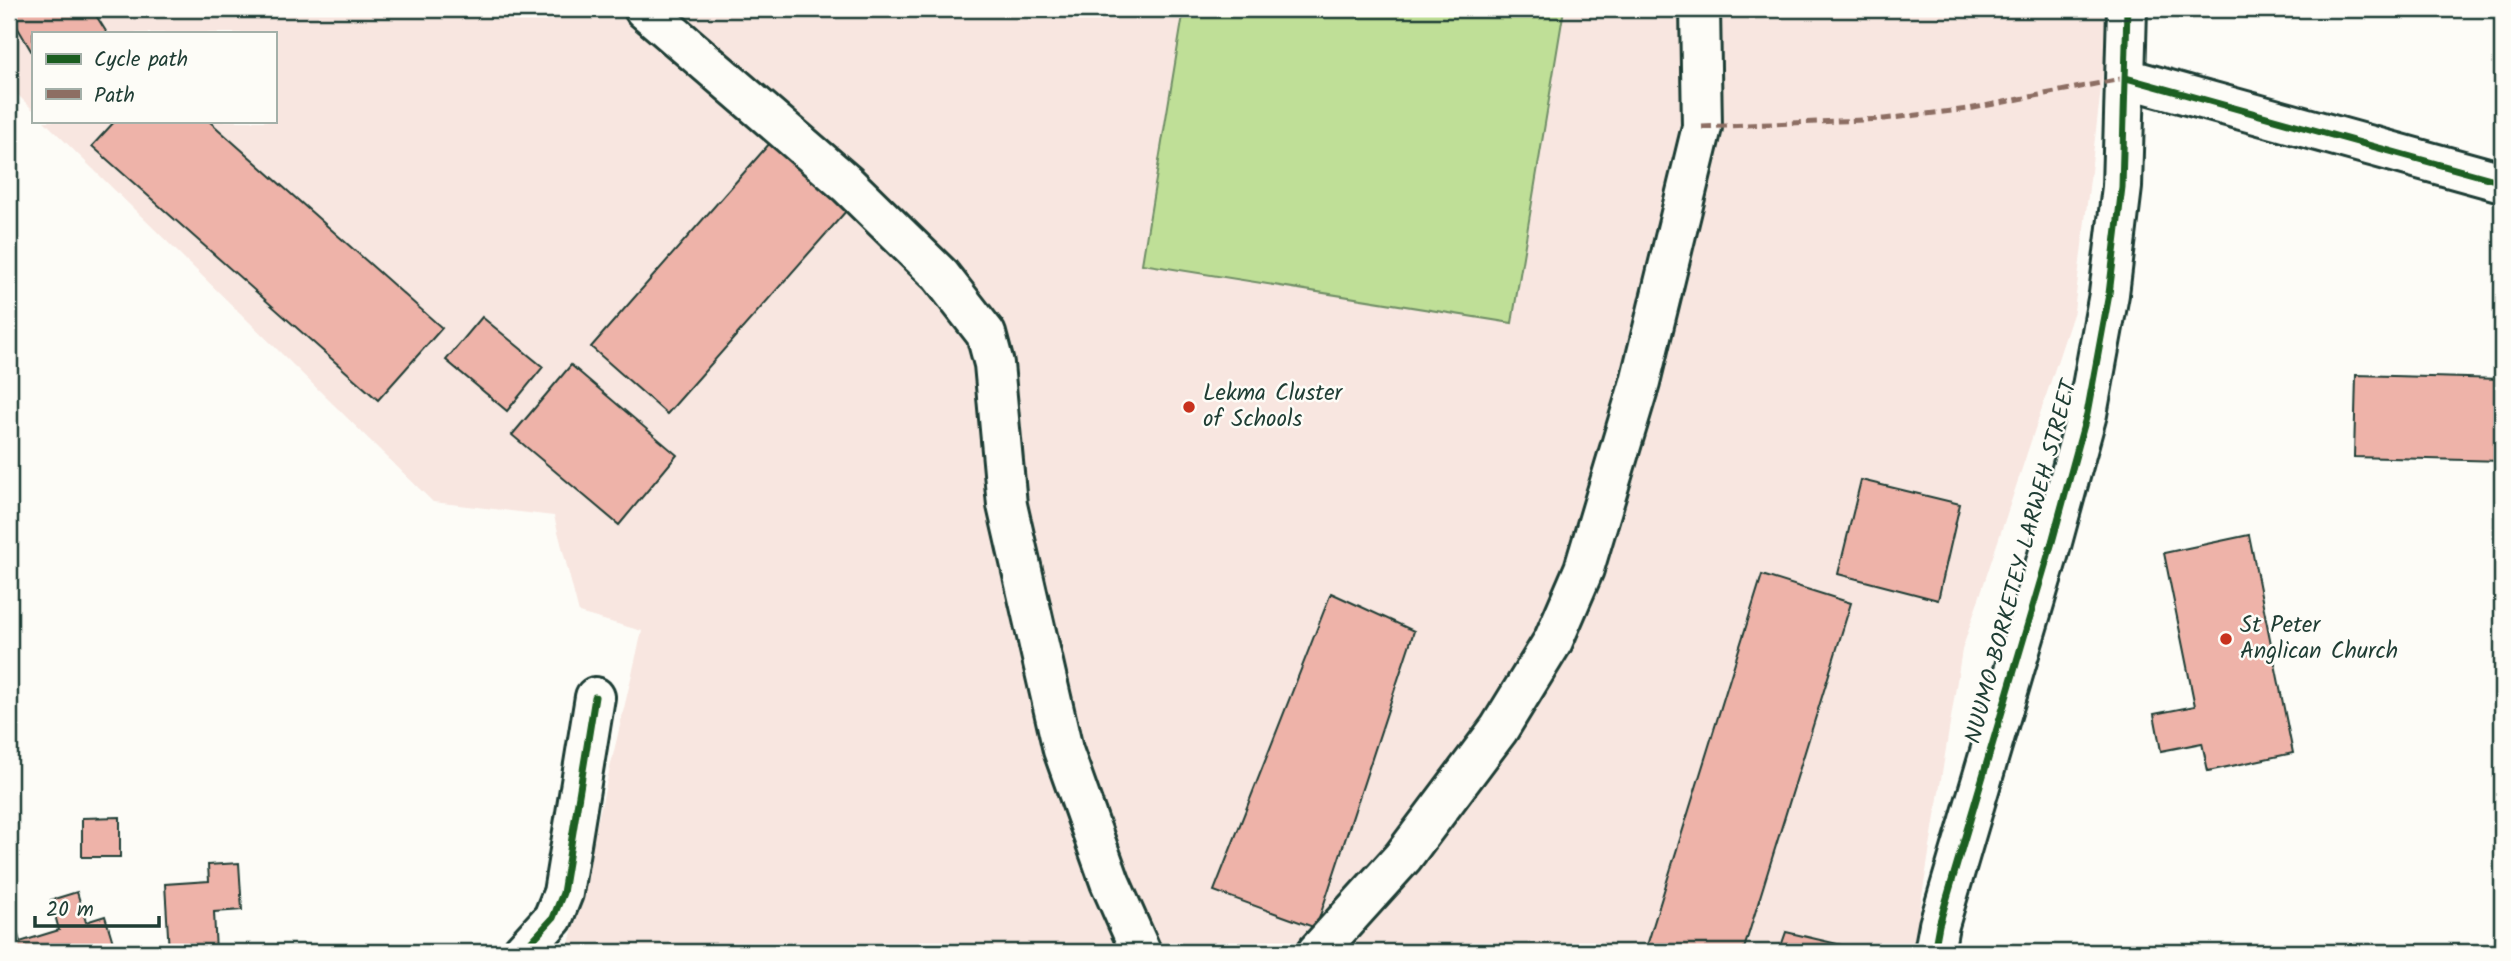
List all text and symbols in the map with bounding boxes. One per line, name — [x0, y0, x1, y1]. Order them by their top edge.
legend — [32, 32, 276, 122]
text: Cycle path — [94, 44, 188, 77]
text: Path — [94, 80, 135, 113]
street label: NUUMO BORKETEY LARWEH STREET — [1956, 374, 2088, 748]
place label: Lekma Cluster of Schools — [1203, 376, 1344, 438]
marker: Lekma Cluster of Schools — [1181, 399, 1197, 415]
place label: St Peter Anglican Church — [2240, 608, 2398, 670]
marker: St Peter Anglican Church — [2218, 631, 2234, 647]
scale bar — [35, 884, 159, 928]
text: 20 m — [46, 894, 94, 927]

